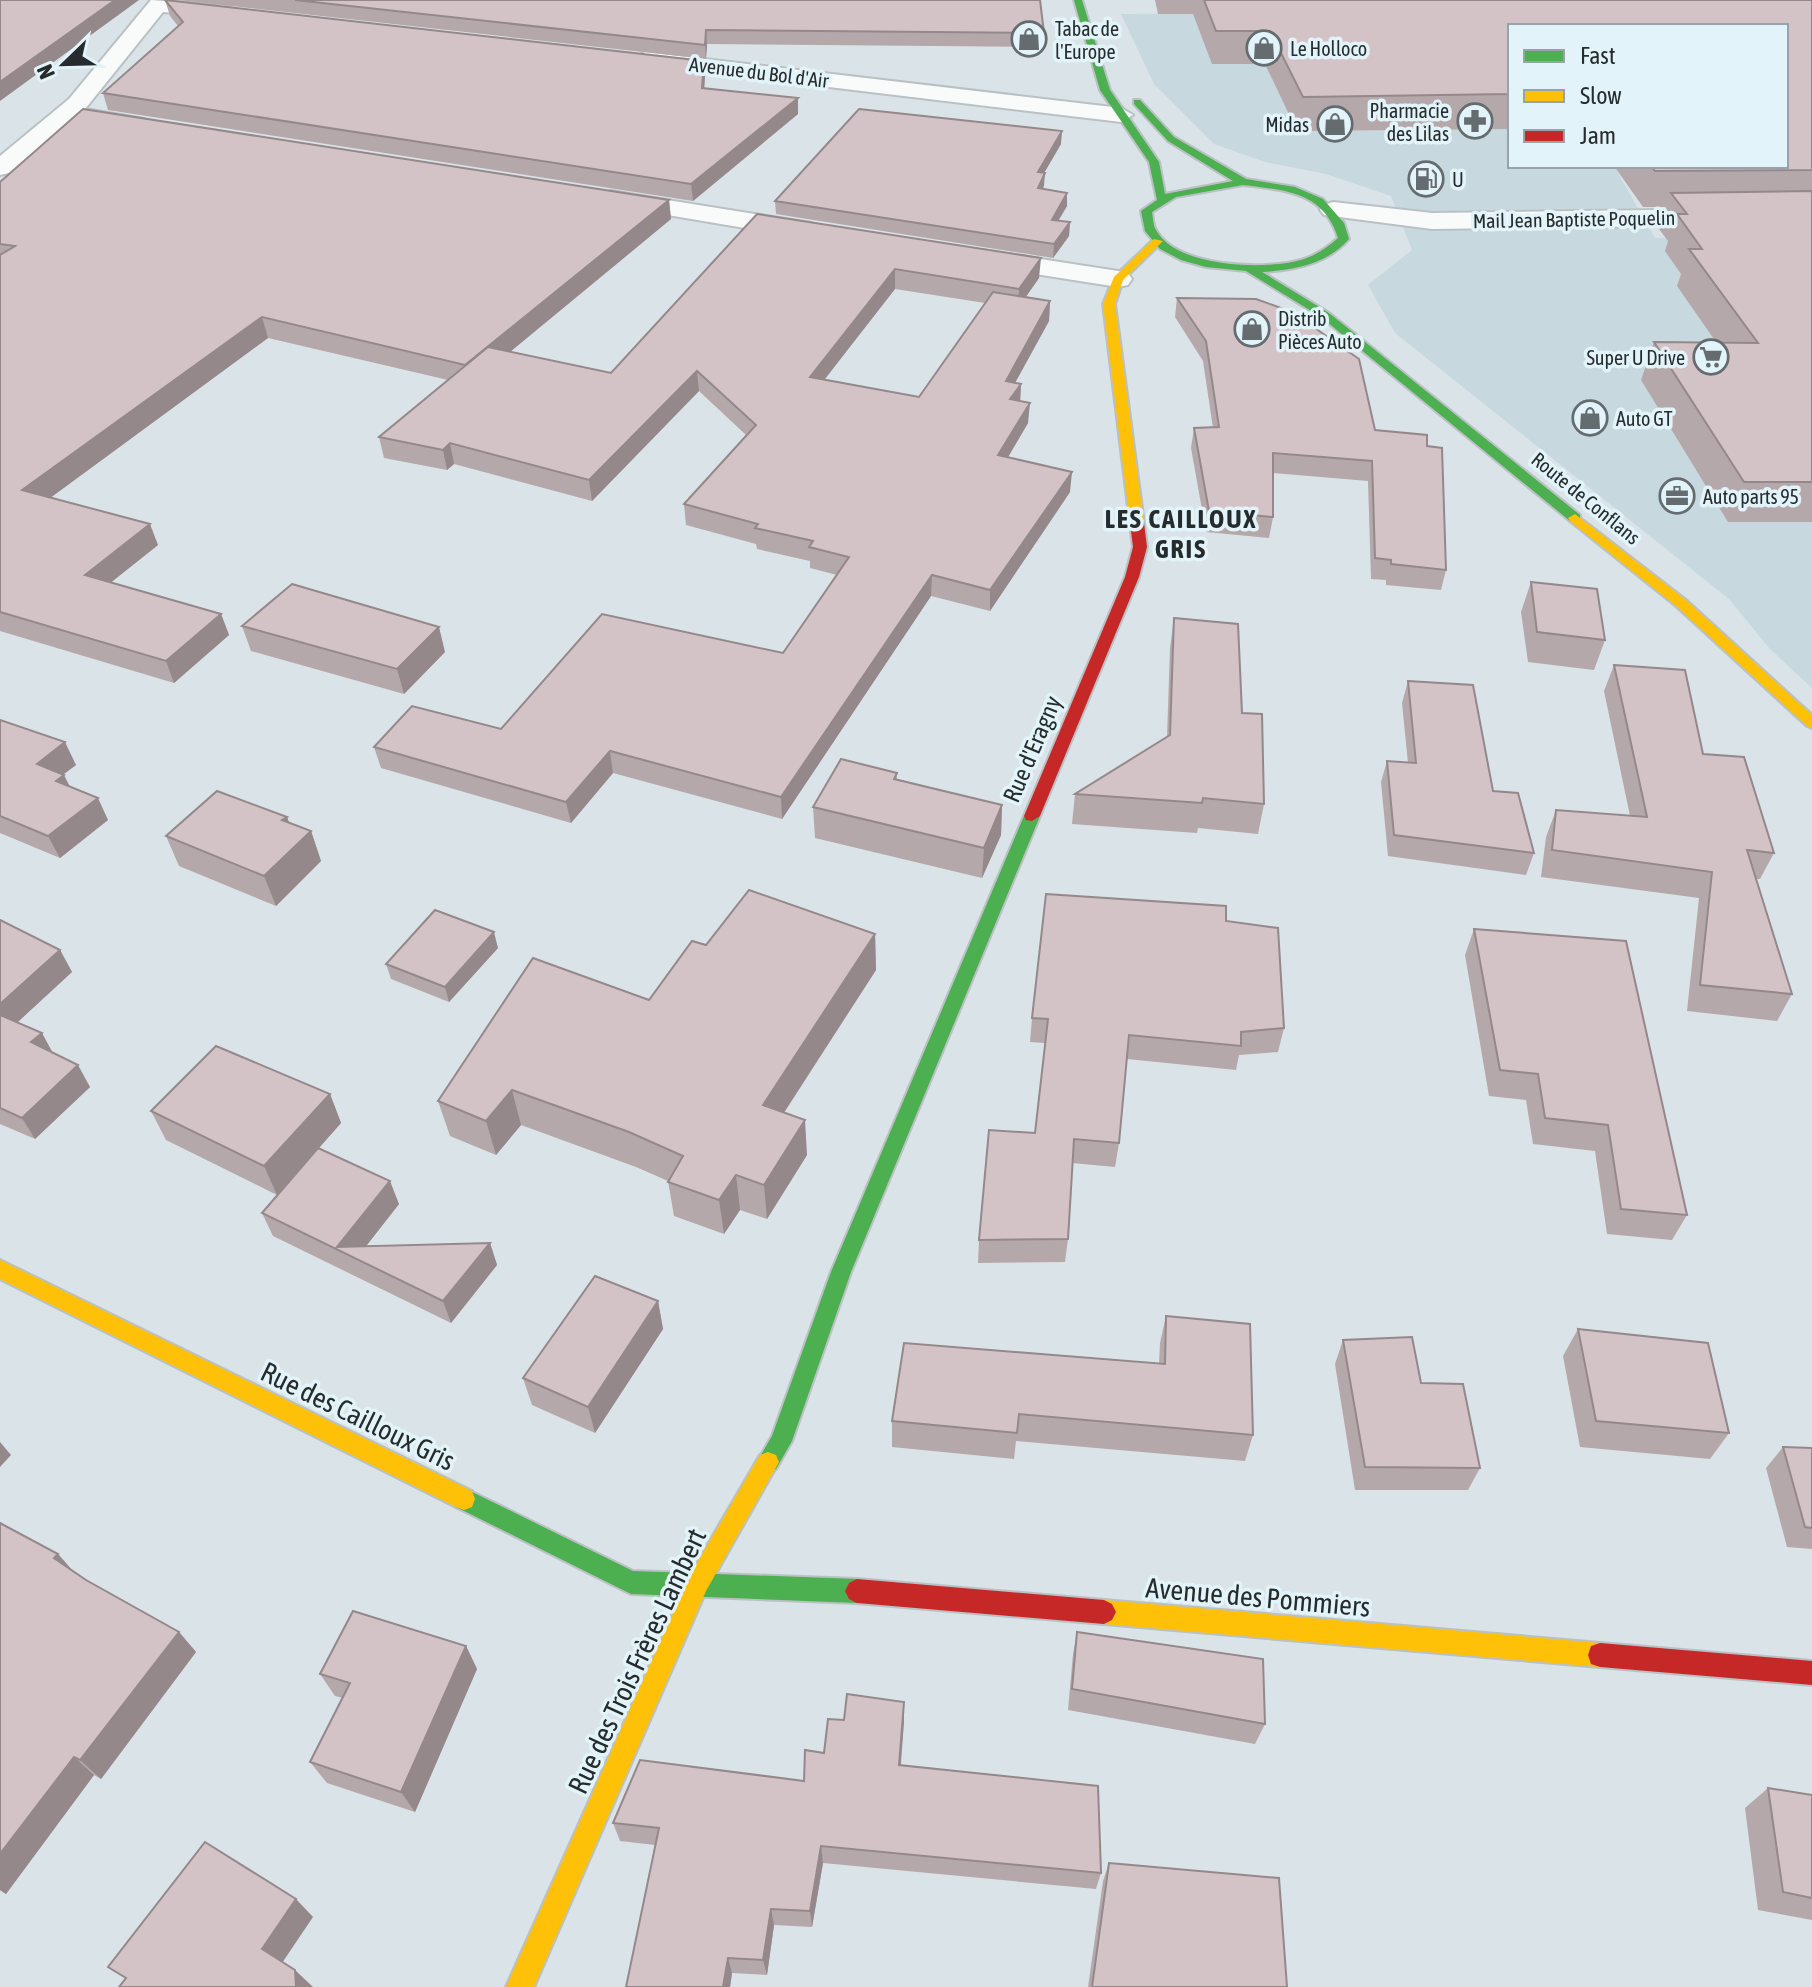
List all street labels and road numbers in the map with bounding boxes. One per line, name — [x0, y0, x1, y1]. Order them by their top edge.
street label: Avenue du Bol d'Air — [688, 52, 831, 92]
street label: Mail Jean Baptiste Poquelin — [1473, 206, 1675, 232]
street label: Route de Conflans — [1527, 447, 1645, 549]
street label: Rue d'Eragny — [998, 692, 1067, 806]
street label: Rue des Cailloux Gris — [256, 1355, 460, 1477]
street label: Rue des Trois Frères Lambert — [562, 1524, 712, 1798]
street label: Avenue des Pommiers — [1144, 1571, 1372, 1623]

